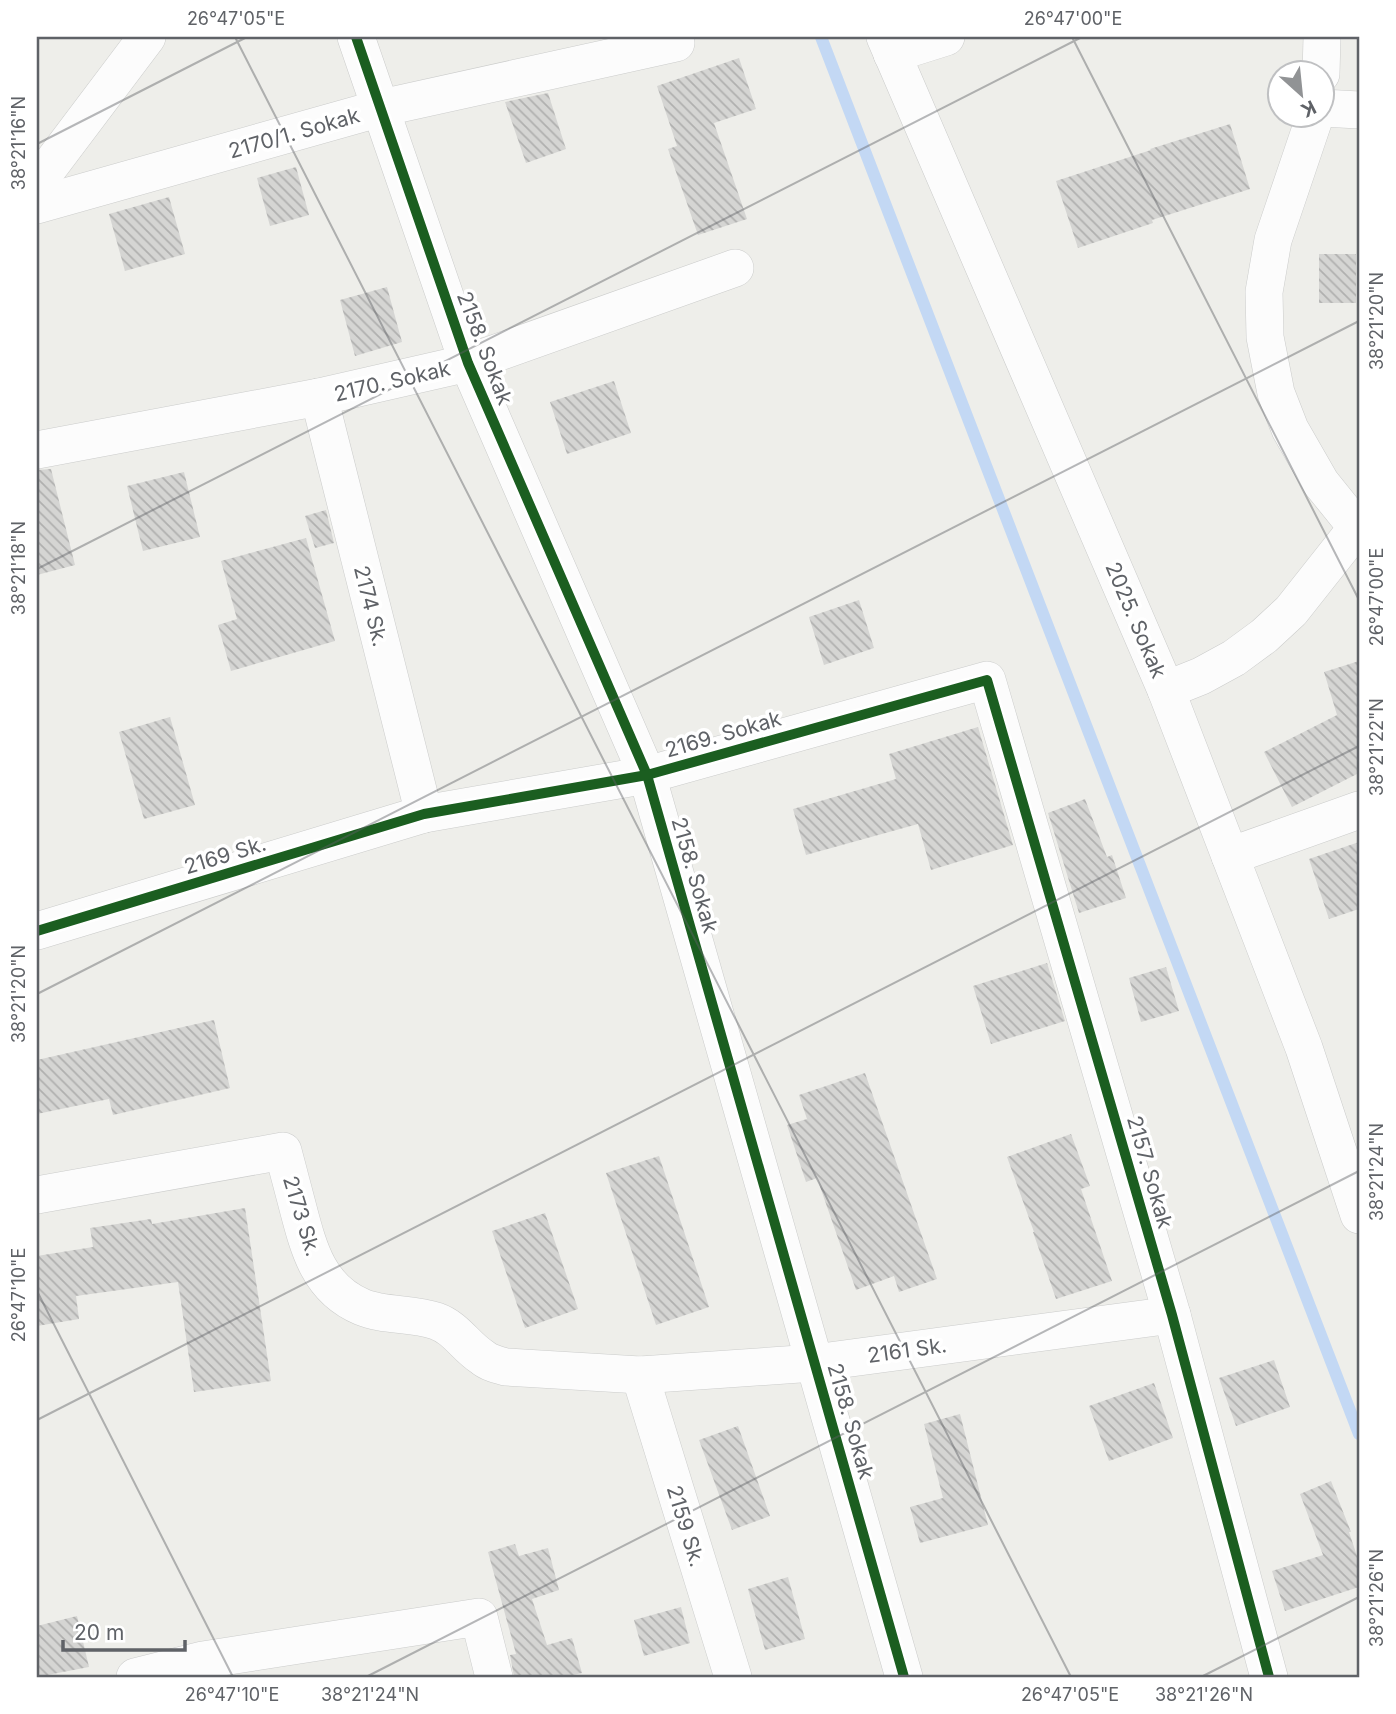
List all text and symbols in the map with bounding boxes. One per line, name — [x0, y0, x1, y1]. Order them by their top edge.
text: 26°47'05"E — [187, 8, 285, 29]
text: 26°47'00"E — [1024, 8, 1122, 29]
north arrow — [1266, 60, 1336, 130]
text: K — [1297, 95, 1320, 122]
text: 38°21'16"N — [8, 96, 29, 190]
street label: 2170/1. Sokak — [226, 102, 363, 164]
text: 38°21'20"N — [1366, 272, 1387, 370]
street label: 2158. Sokak — [452, 288, 518, 409]
street label: 2170. Sokak — [331, 355, 453, 407]
text: 38°21'18"N — [8, 521, 29, 615]
text: 26°47'00"E — [1366, 548, 1387, 646]
street label: 2025. Sokak — [1100, 558, 1172, 682]
street label: 2174 Sk. — [349, 563, 393, 649]
text: 38°21'22"N — [1366, 698, 1387, 796]
street label: 2169. Sokak — [662, 705, 784, 763]
street label: 2158. Sokak — [667, 814, 724, 936]
street label: 2169 Sk. — [181, 831, 269, 879]
text: 38°21'20"N — [8, 945, 29, 1043]
street label: 2157. Sokak — [1122, 1113, 1178, 1232]
text: 38°21'24"N — [1366, 1123, 1387, 1221]
street label: 2173 Sk. — [278, 1173, 326, 1259]
text: 26°47'10"E — [8, 1248, 29, 1342]
street label: 2161 Sk. — [866, 1332, 948, 1368]
street label: 2158. Sokak — [823, 1360, 880, 1482]
street label: 2159 Sk. — [662, 1482, 710, 1570]
text: 38°21'26"N — [1366, 1549, 1387, 1647]
scale bar — [63, 1609, 186, 1653]
text: 20 m — [74, 1620, 124, 1645]
text: 26°47'10"E — [185, 1684, 279, 1705]
text: 38°21'24"N — [321, 1684, 419, 1705]
text: 26°47'05"E — [1021, 1684, 1119, 1705]
text: 38°21'26"N — [1155, 1684, 1253, 1705]

